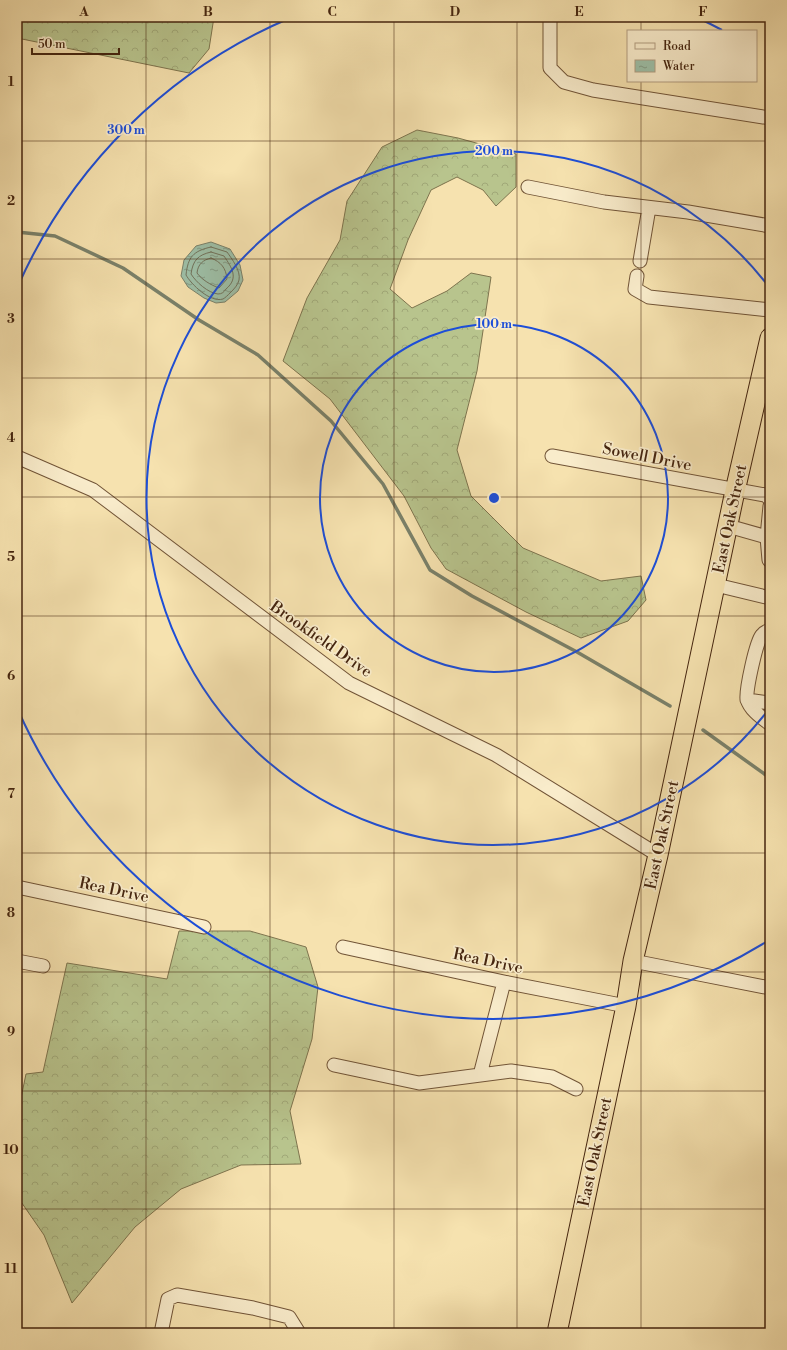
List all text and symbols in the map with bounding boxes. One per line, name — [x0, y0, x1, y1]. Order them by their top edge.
text: A — [78, 4, 89, 20]
text: B — [203, 4, 213, 20]
text: C — [327, 4, 337, 20]
text: D — [450, 4, 460, 20]
text: E — [574, 4, 584, 20]
text: F — [698, 4, 708, 20]
scale bar — [32, 30, 119, 56]
legend — [627, 30, 757, 82]
text: 50 m — [38, 37, 66, 52]
text: Road — [663, 39, 691, 54]
text: Water — [662, 59, 695, 74]
text: 1 — [8, 74, 15, 90]
text: 300 m — [107, 123, 145, 138]
text: 200 m — [475, 144, 513, 159]
text: 2 — [7, 193, 15, 209]
text: 3 — [7, 311, 15, 327]
text: 100 m — [476, 317, 512, 332]
text: 4 — [7, 430, 16, 446]
street label: Sowell Drive — [601, 439, 693, 475]
street label: East Oak Street — [709, 462, 751, 575]
centre of rings — [487, 491, 501, 505]
text: 5 — [7, 549, 15, 565]
street label: Brookfield Drive — [265, 596, 376, 682]
text: 6 — [7, 668, 15, 684]
street label: East Oak Street — [641, 778, 683, 891]
text: 7 — [7, 786, 15, 802]
street label: Rea Drive — [77, 873, 151, 907]
text: 8 — [7, 905, 15, 921]
street label: Rea Drive — [451, 944, 525, 978]
text: 9 — [7, 1024, 15, 1040]
street label: East Oak Street — [574, 1095, 616, 1208]
text: 10 — [3, 1142, 19, 1158]
text: 11 — [5, 1261, 18, 1277]

